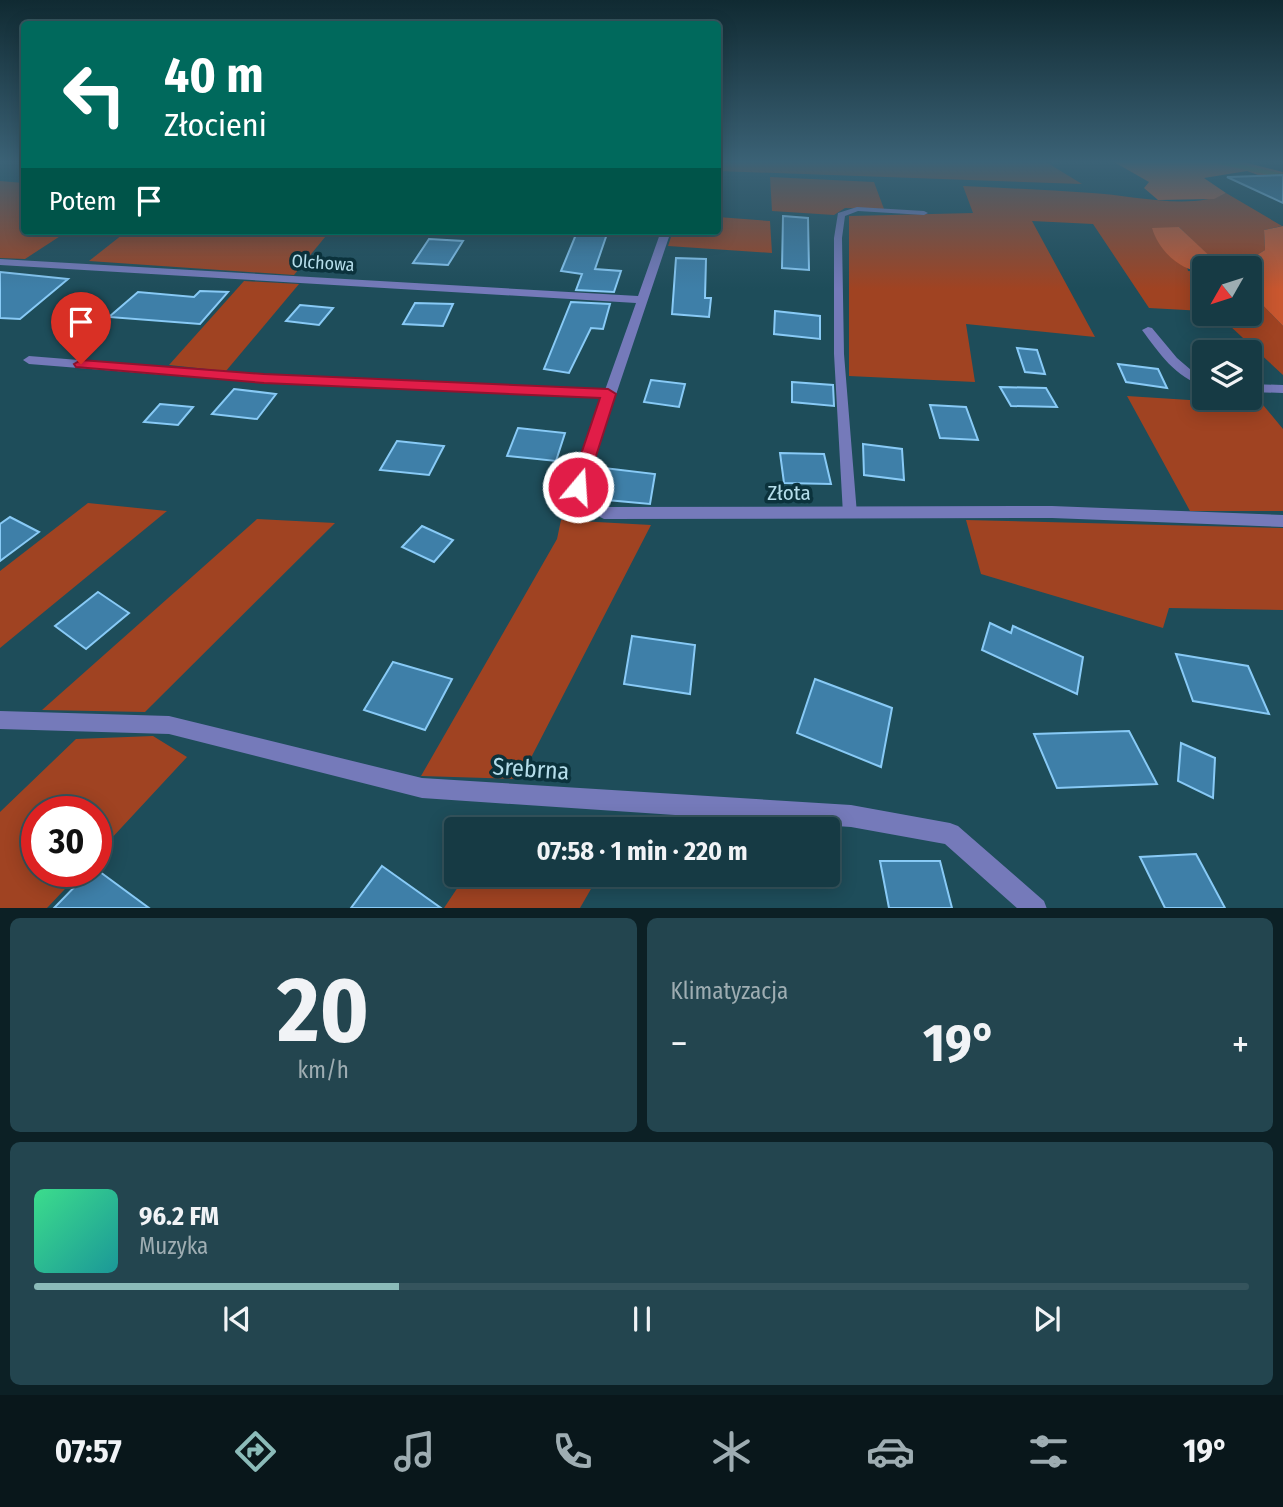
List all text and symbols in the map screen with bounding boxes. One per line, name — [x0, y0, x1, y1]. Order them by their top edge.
text: 40 m — [164, 46, 264, 105]
icon: left — [49, 49, 140, 140]
text: Złocieni — [164, 106, 267, 144]
icon: arrive — [130, 182, 168, 220]
text: Potem — [49, 186, 116, 217]
street label: Olchowa — [291, 250, 355, 276]
north arrow — [1192, 256, 1262, 326]
map controls — [1192, 256, 1262, 410]
pin — [51, 292, 111, 364]
icon: arrive — [62, 303, 100, 341]
button: layers — [1192, 340, 1262, 410]
position arrow — [541, 450, 615, 524]
street label: Złota — [767, 480, 811, 506]
street label: Srebrna — [492, 752, 570, 786]
speed limit sign: 30 — [21, 796, 112, 887]
text: 07:58 · 1 min · 220 m — [536, 836, 748, 867]
text: 20 — [277, 956, 369, 1065]
text: Klimatyzacja — [671, 977, 788, 1005]
text: 19° — [923, 1012, 996, 1075]
text: − — [671, 1021, 688, 1067]
text: + — [1232, 1021, 1249, 1067]
text: km/h — [298, 1056, 349, 1084]
text: 96.2 FM — [139, 1201, 219, 1232]
text: Muzyka — [139, 1232, 208, 1260]
icon: previous — [218, 1300, 256, 1338]
icon: pause — [623, 1300, 661, 1338]
icon: next — [1028, 1300, 1066, 1338]
icon: directions — [231, 1427, 280, 1476]
icon: music — [390, 1427, 439, 1476]
icon: phone — [548, 1427, 597, 1476]
icon: climate — [707, 1427, 756, 1476]
icon: car — [866, 1427, 915, 1476]
icon: filters — [1024, 1427, 1073, 1476]
text: 07:57 — [55, 1432, 122, 1470]
text: 19° — [1183, 1432, 1228, 1470]

